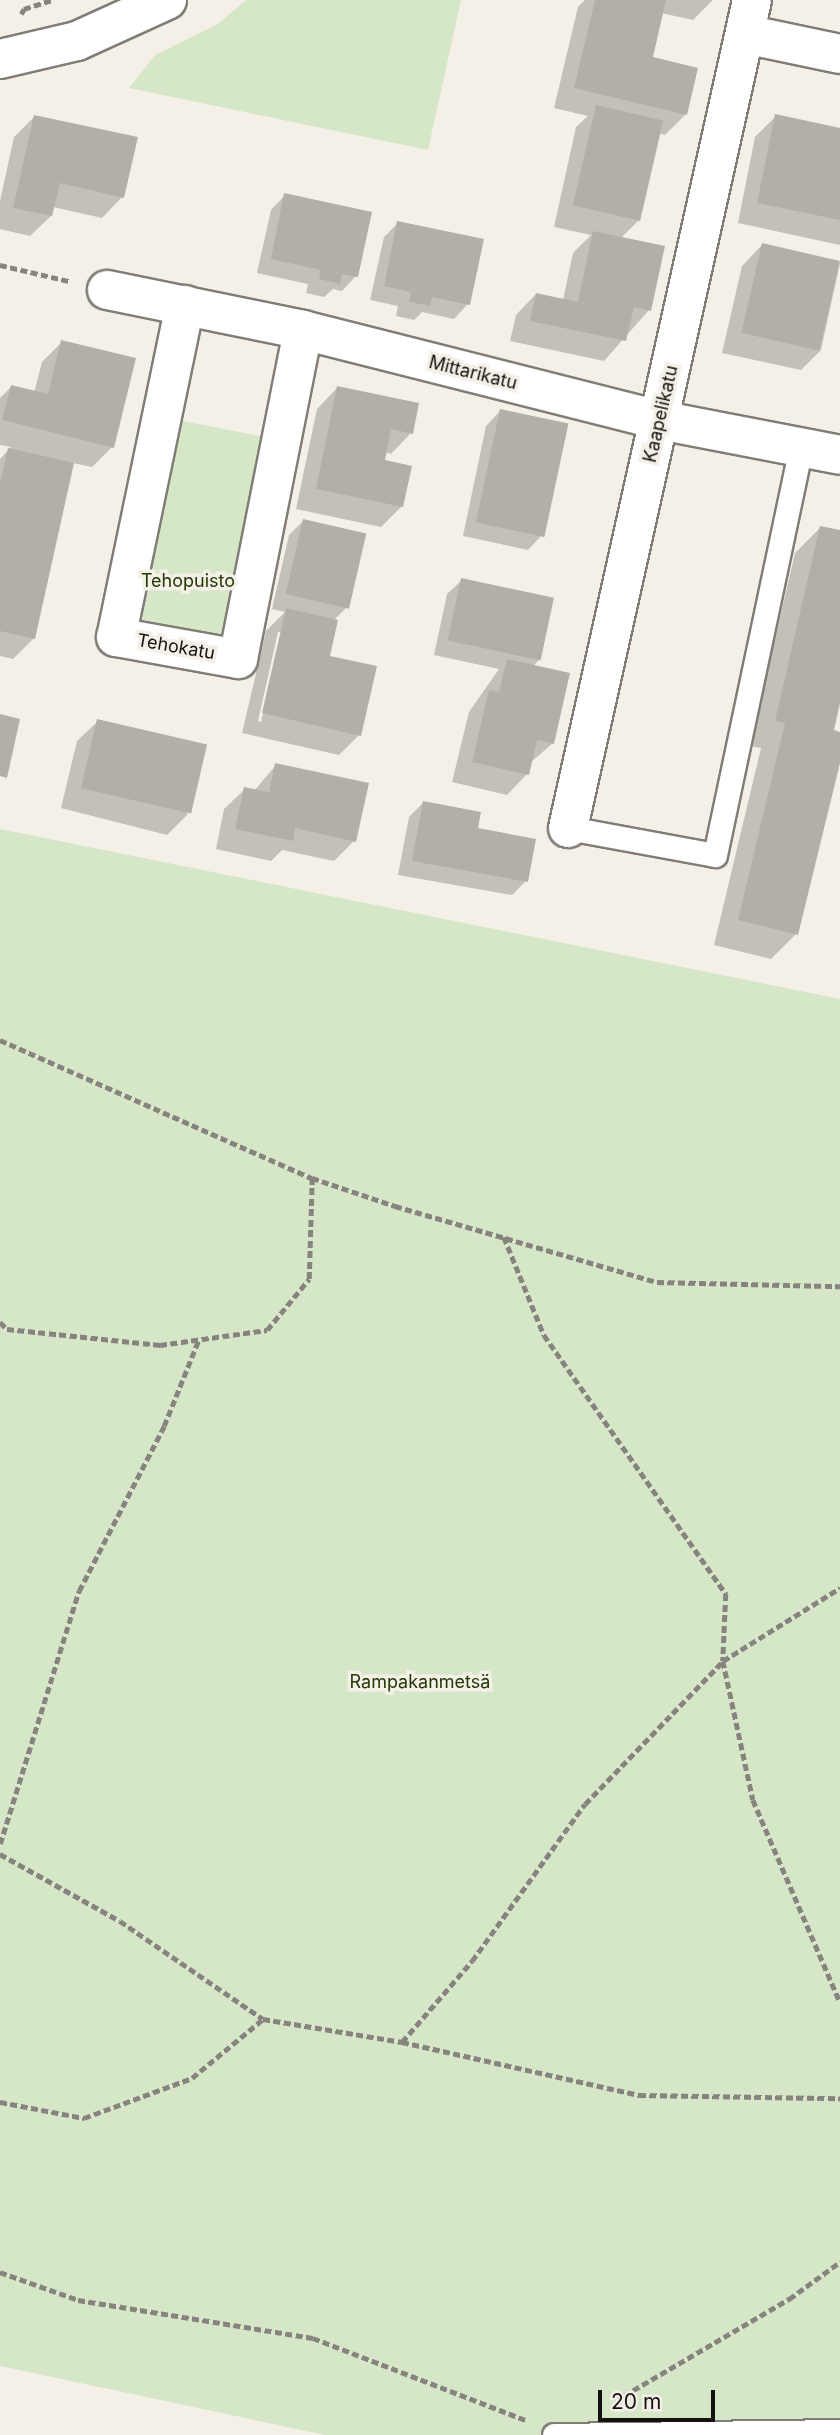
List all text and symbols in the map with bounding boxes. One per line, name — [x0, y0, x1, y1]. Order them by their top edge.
street label: Mittarikatu — [427, 352, 519, 394]
street label: Kaapelikatu — [639, 363, 683, 465]
park label: Tehopuisto — [141, 570, 235, 592]
street label: Tehokatu — [135, 630, 217, 664]
park label: Rampakanmetsä — [350, 1671, 490, 1693]
scale bar — [602, 2376, 719, 2420]
text: 20 m — [611, 2389, 661, 2414]

